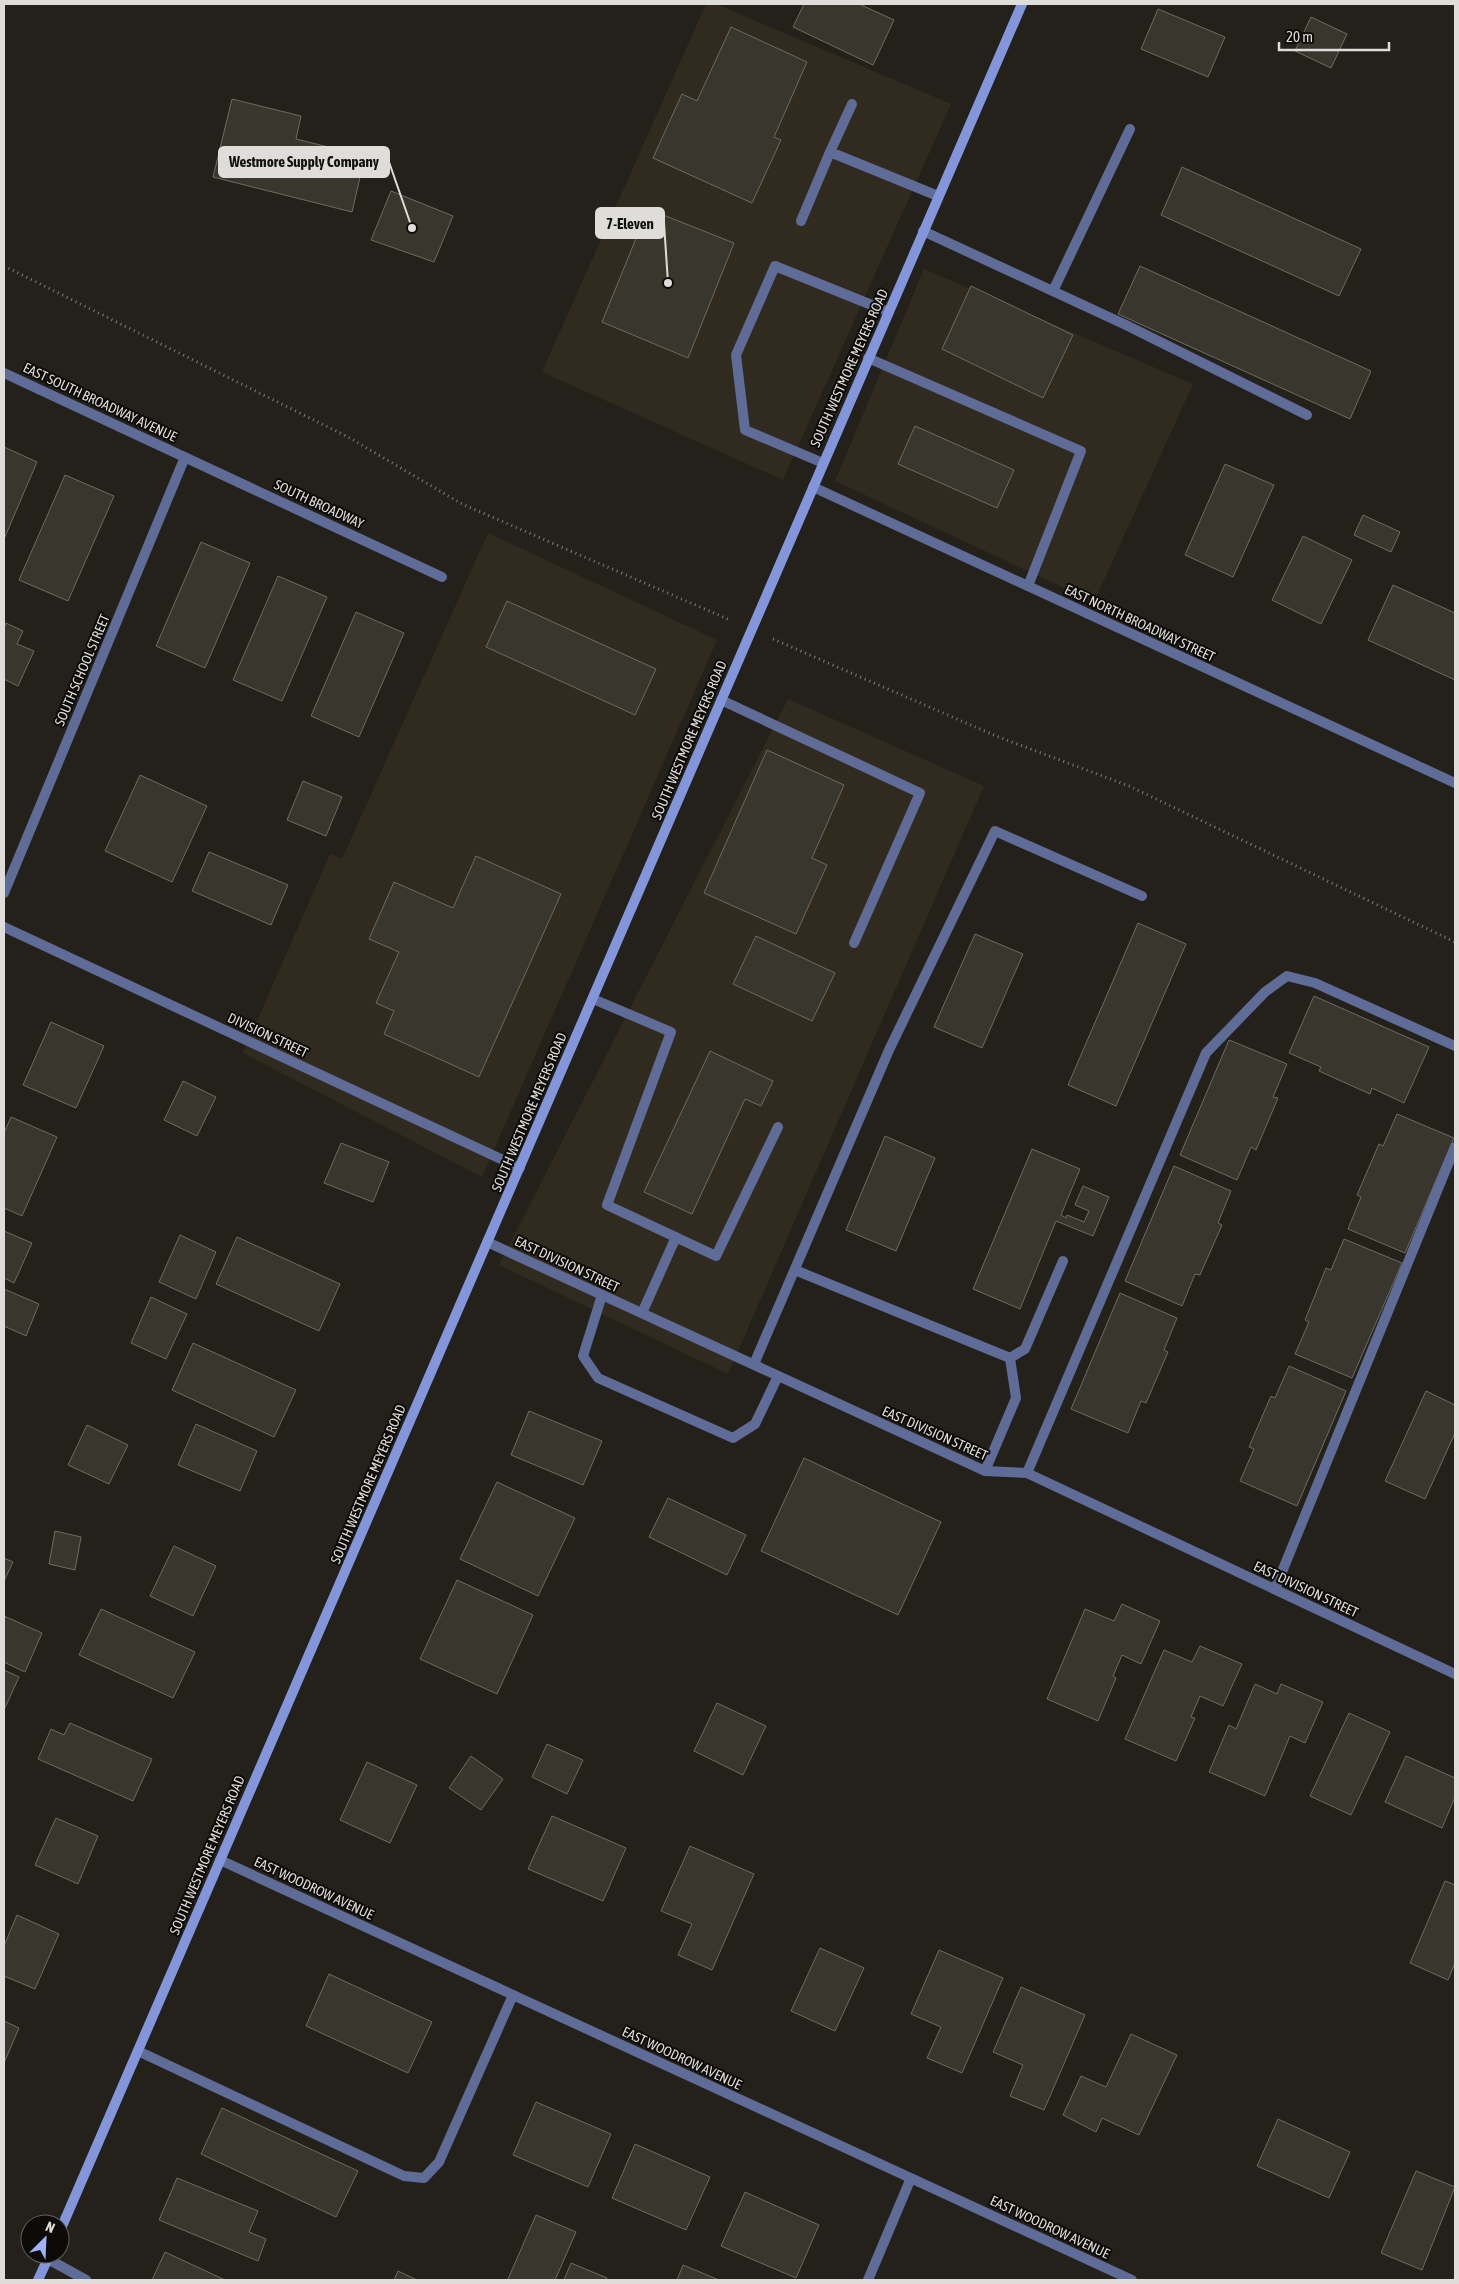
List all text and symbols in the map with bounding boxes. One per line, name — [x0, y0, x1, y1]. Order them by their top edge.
scale bar — [1279, 20, 1389, 52]
text: 20 m — [1286, 28, 1313, 45]
callout: Westmore Supply Company — [219, 147, 389, 177]
text: Westmore Supply Company — [228, 153, 380, 170]
callout: 7-Eleven — [596, 208, 664, 238]
text: 7-Eleven — [606, 215, 654, 232]
street label: SOUTH WESTMORE MEYERS ROAD — [807, 286, 891, 449]
street label: EAST SOUTH BROADWAY AVENUE — [21, 359, 179, 445]
street label: SOUTH BROADWAY — [272, 476, 367, 532]
street label: EAST NORTH BROADWAY STREET — [1062, 581, 1218, 665]
street label: SOUTH SCHOOL STREET — [51, 612, 113, 728]
street label: SOUTH WESTMORE MEYERS ROAD — [648, 658, 730, 822]
street label: DIVISION STREET — [225, 1009, 311, 1061]
street label: SOUTH WESTMORE MEYERS ROAD — [488, 1030, 570, 1194]
street label: EAST DIVISION STREET — [512, 1233, 622, 1295]
street label: SOUTH WESTMORE MEYERS ROAD — [327, 1402, 409, 1566]
street label: EAST DIVISION STREET — [880, 1403, 990, 1463]
street label: EAST DIVISION STREET — [1251, 1558, 1361, 1620]
street label: SOUTH WESTMORE MEYERS ROAD — [166, 1773, 248, 1937]
street label: EAST WOODROW AVENUE — [252, 1853, 376, 1923]
street label: EAST WOODROW AVENUE — [620, 2023, 744, 2093]
street label: EAST WOODROW AVENUE — [988, 2192, 1112, 2262]
north arrow — [20, 2214, 70, 2264]
text: N — [43, 2218, 57, 2236]

